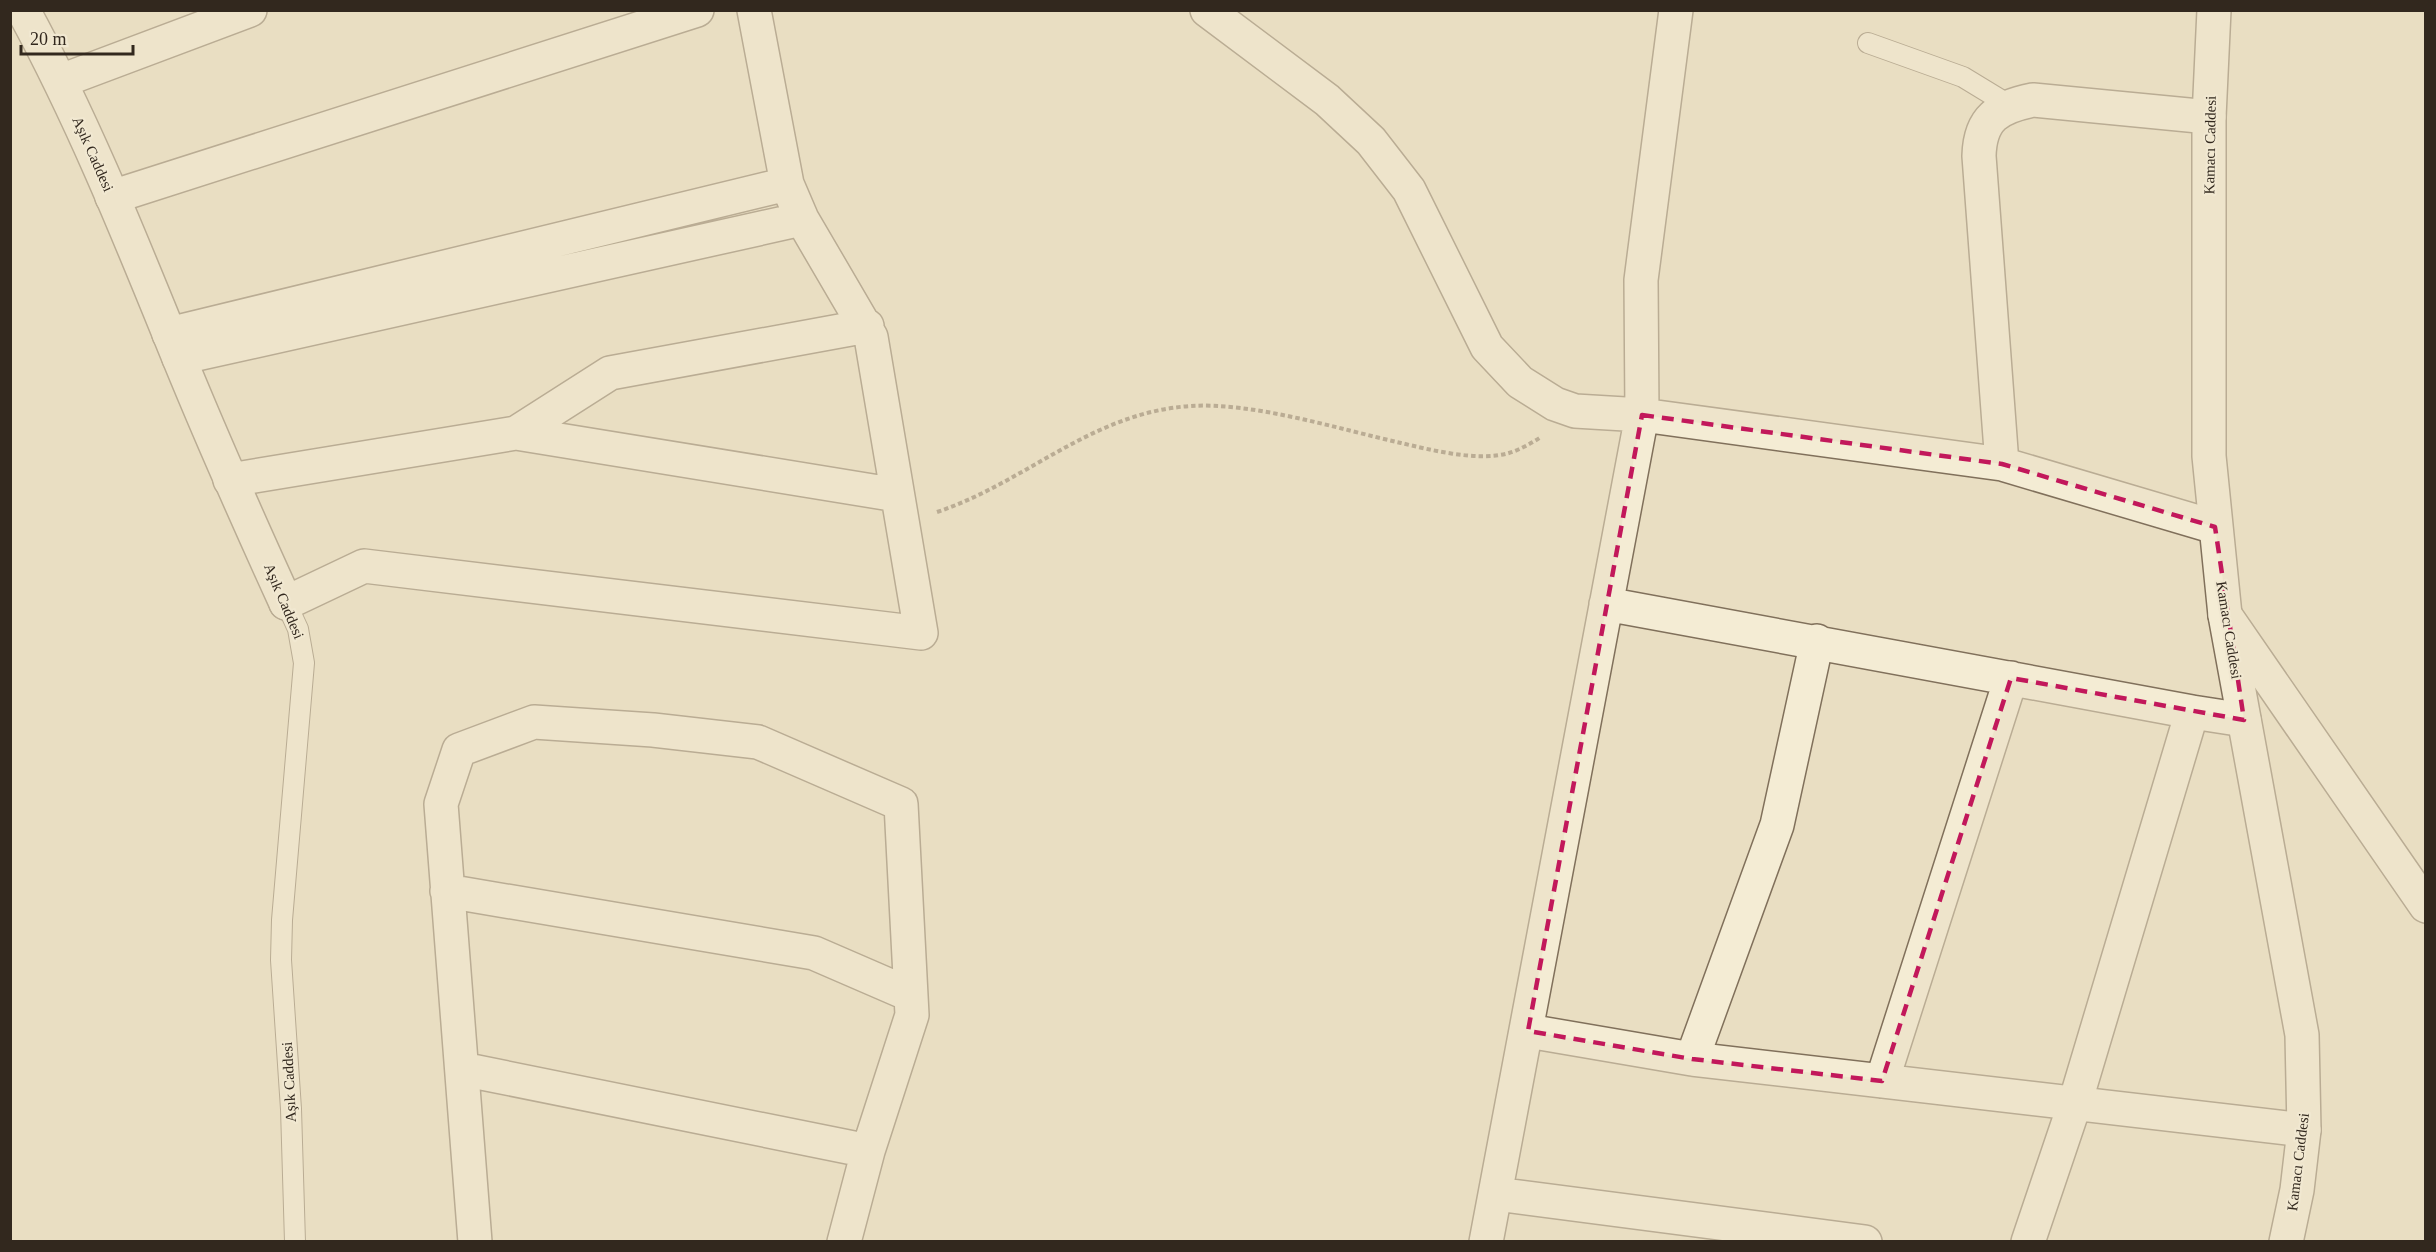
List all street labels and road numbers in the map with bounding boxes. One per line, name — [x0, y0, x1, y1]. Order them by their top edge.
street label: Kamacı Caddesi — [2201, 96, 2219, 194]
street label: Aşık Caddesi — [69, 114, 117, 194]
street label: Aşık Caddesi — [261, 561, 307, 641]
street label: Kamacı Caddesi — [2213, 580, 2245, 680]
street label: Aşık Caddesi — [279, 1041, 299, 1123]
street label: Kamacı Caddesi — [2284, 1112, 2312, 1212]

